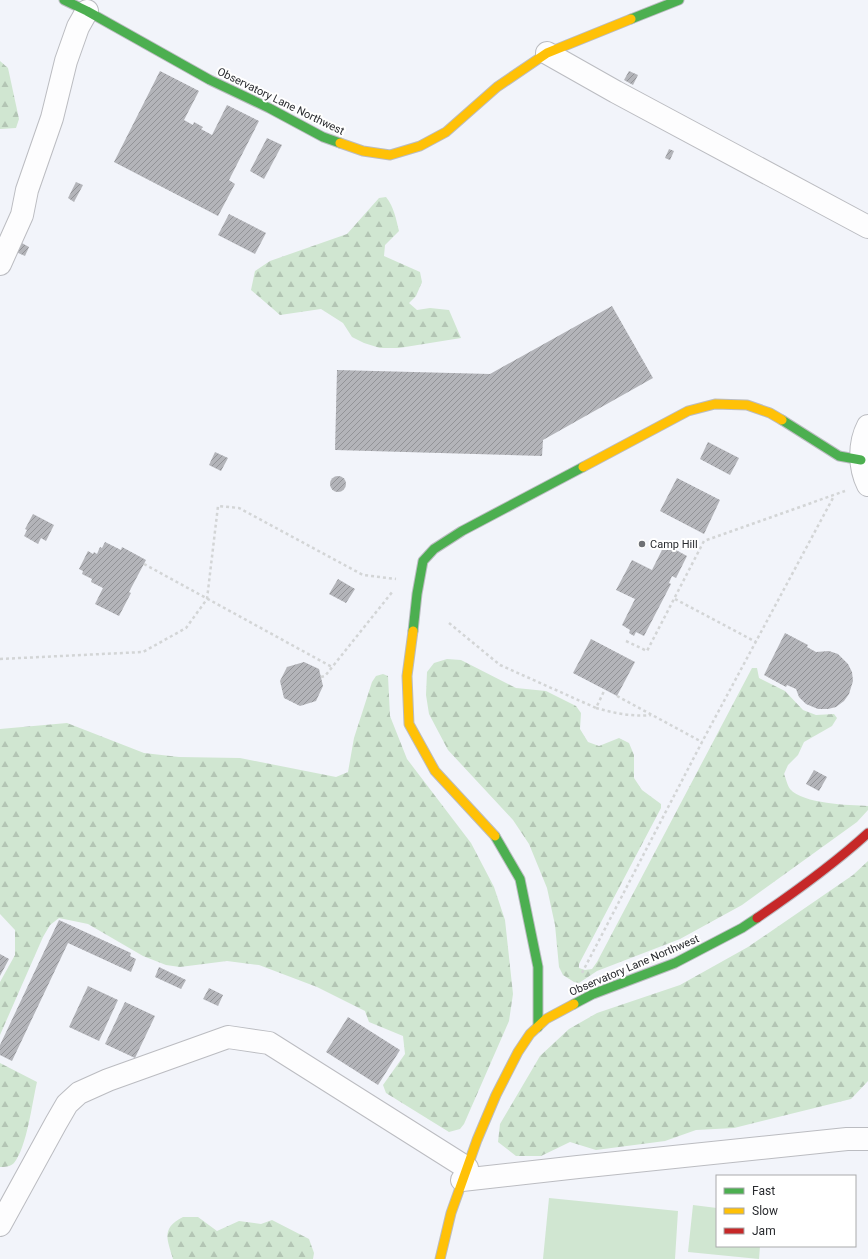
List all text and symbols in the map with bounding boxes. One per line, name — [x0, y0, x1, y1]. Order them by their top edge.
street label: Observatory Lane Northwest — [215, 65, 347, 138]
place label: Camp Hill — [650, 538, 698, 551]
marker: Camp Hill — [637, 539, 647, 549]
street label: Observatory Lane Northwest — [567, 932, 701, 999]
legend — [716, 1175, 856, 1247]
text: Fast — [752, 1184, 775, 1198]
text: Slow — [752, 1204, 778, 1218]
text: Jam — [752, 1224, 776, 1238]

